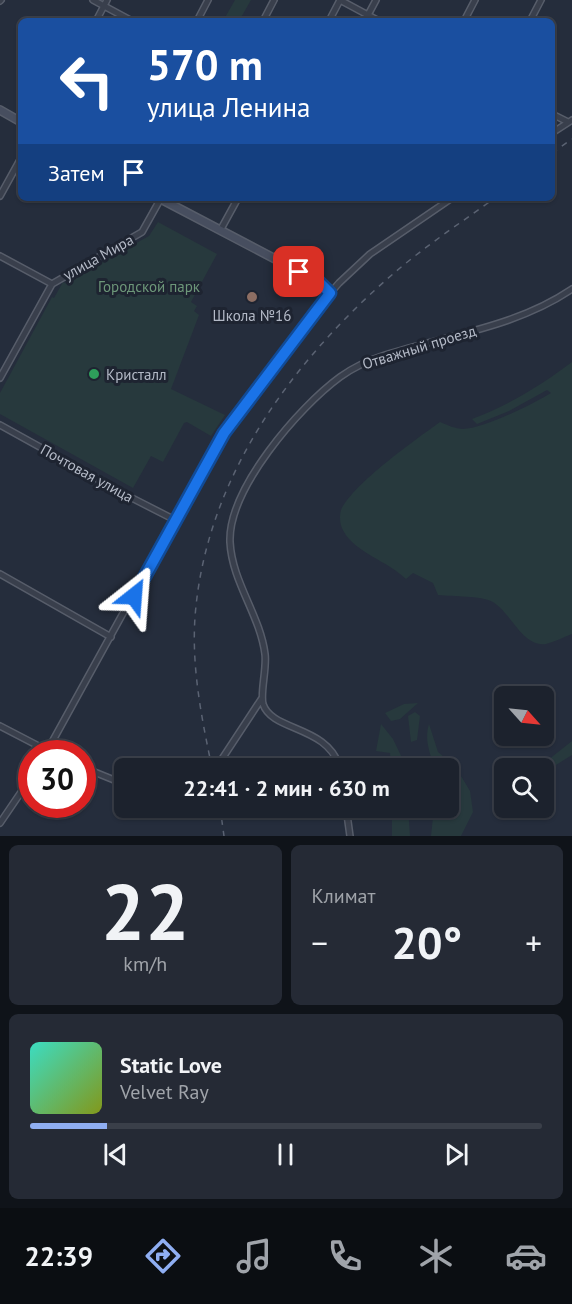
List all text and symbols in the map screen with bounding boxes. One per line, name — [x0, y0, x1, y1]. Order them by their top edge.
text: 570 m — [147, 37, 263, 92]
icon: left — [48, 42, 126, 120]
text: улица Ленина — [147, 90, 311, 124]
icon: arrive — [117, 156, 150, 189]
text: Затем — [48, 159, 105, 187]
street label: улица Мира — [59, 230, 137, 284]
pin — [273, 246, 324, 297]
icon: arrive — [282, 255, 315, 288]
park label: Городской парк — [98, 277, 201, 296]
marker: Школа №16 — [245, 290, 259, 304]
place label: Школа №16 — [213, 306, 291, 325]
street label: Отважный проезд — [360, 321, 478, 373]
place label: Кристалл — [106, 365, 166, 384]
marker: Кристалл — [87, 367, 101, 381]
street label: Почтовая улица — [37, 440, 137, 506]
position arrow — [102, 564, 166, 628]
north arrow — [494, 686, 554, 746]
map controls — [494, 686, 554, 818]
speed limit sign: 30 — [18, 740, 96, 818]
button: search — [494, 758, 554, 818]
text: 22:41 · 2 мин · 630 m — [183, 774, 390, 802]
text: 22 — [101, 861, 189, 962]
text: Климат — [312, 883, 375, 909]
text: 20° — [391, 913, 462, 971]
text: − — [312, 921, 328, 964]
text: + — [525, 921, 542, 964]
text: km/h — [123, 951, 167, 977]
text: Static Love — [120, 1051, 222, 1079]
text: Velvet Ray — [120, 1079, 209, 1105]
icon: previous — [99, 1138, 132, 1171]
icon: pause — [269, 1138, 302, 1171]
icon: next — [440, 1138, 473, 1171]
icon: directions — [142, 1235, 184, 1277]
icon: music — [233, 1235, 275, 1277]
icon: phone — [324, 1235, 366, 1277]
icon: climate — [415, 1235, 457, 1277]
icon: car — [505, 1235, 547, 1277]
text: 22:39 — [24, 1239, 93, 1273]

